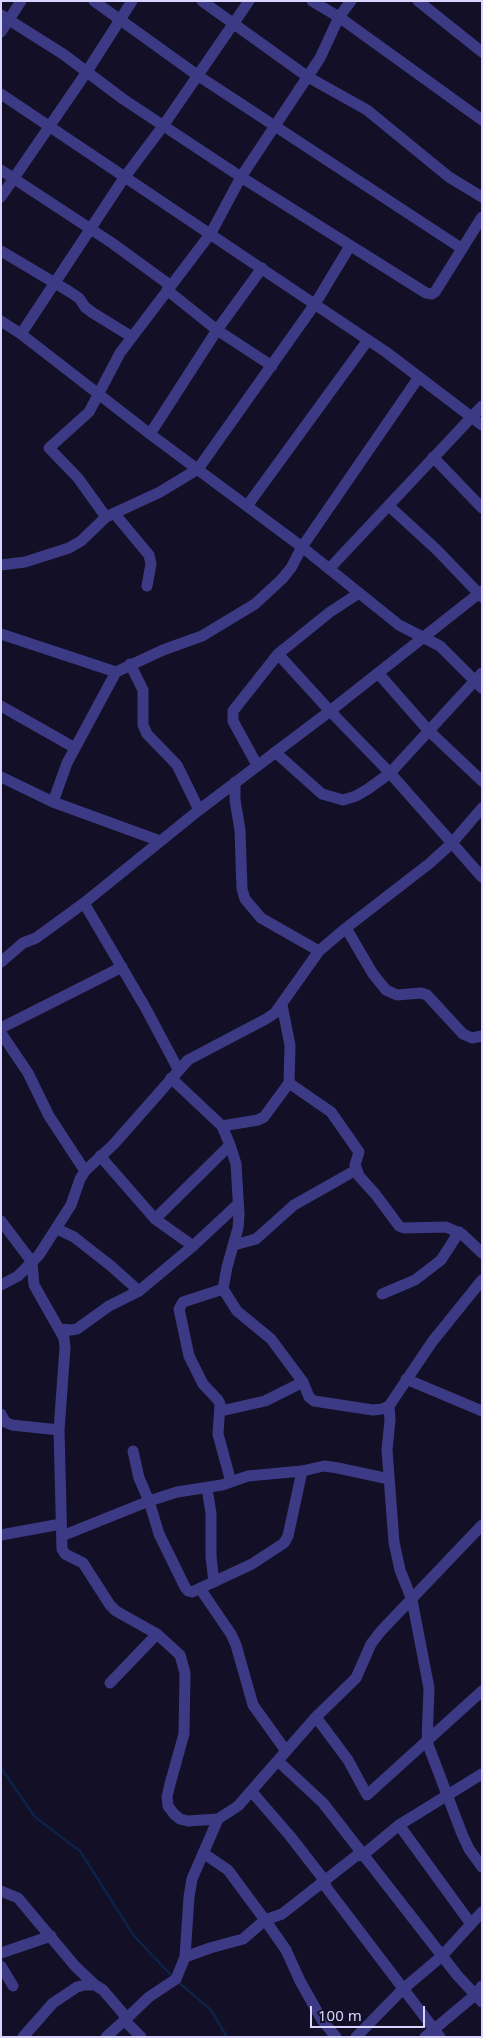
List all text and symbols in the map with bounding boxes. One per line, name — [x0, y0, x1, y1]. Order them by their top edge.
scale bar — [313, 1996, 428, 2028]
text: 100 m — [318, 2005, 362, 2025]

